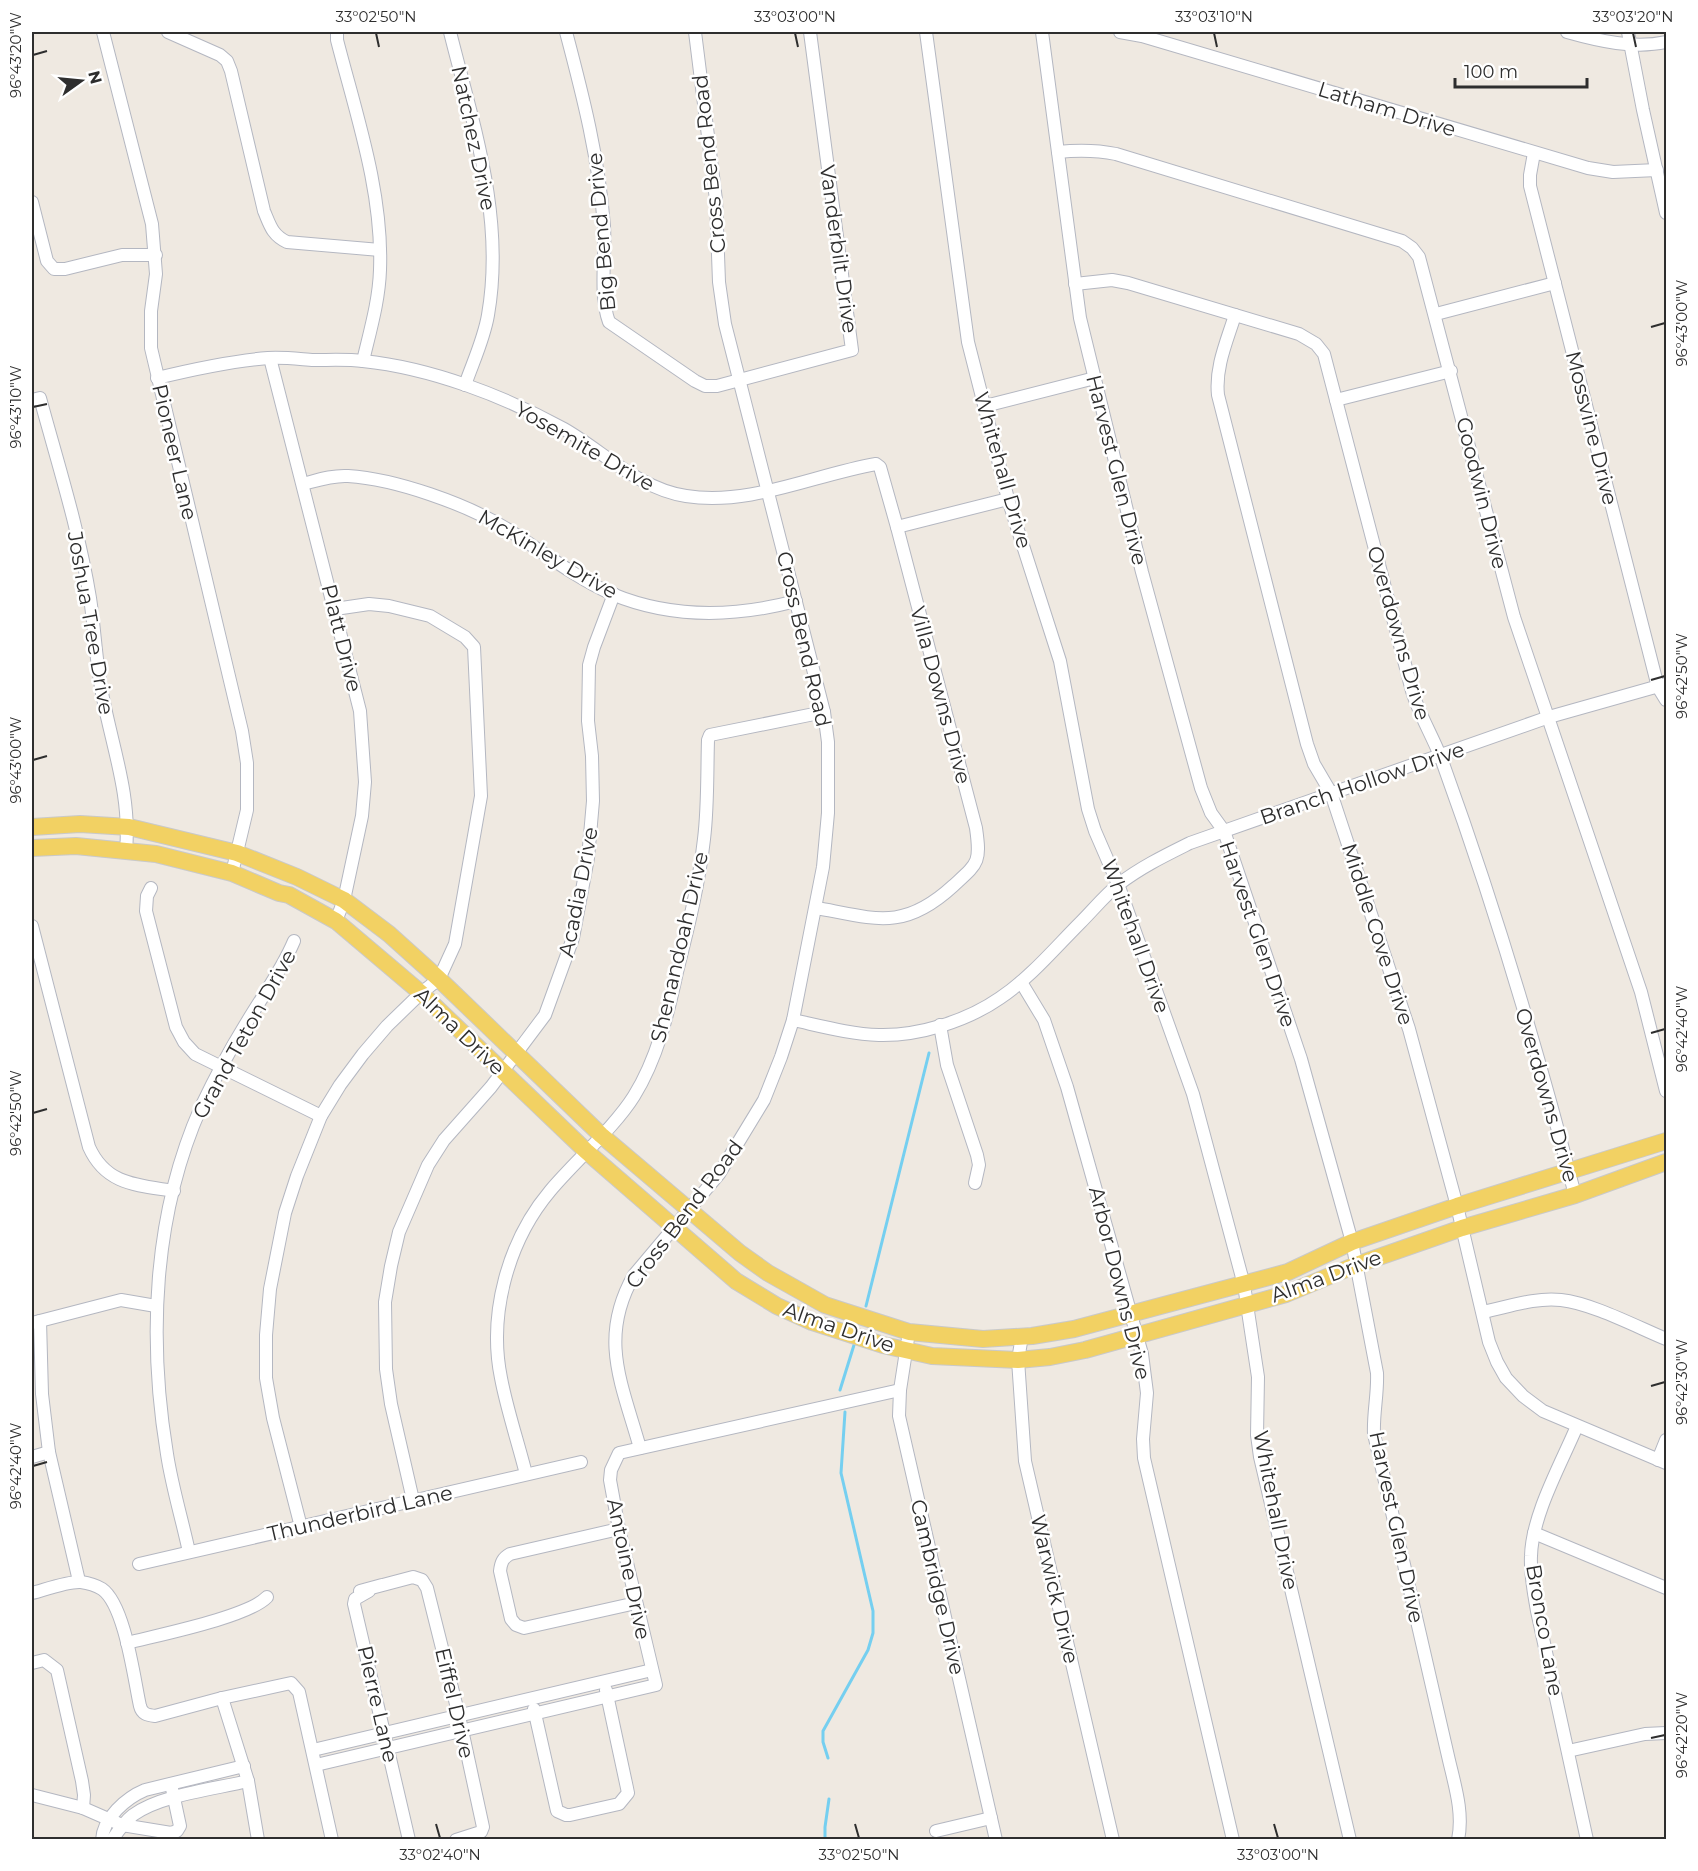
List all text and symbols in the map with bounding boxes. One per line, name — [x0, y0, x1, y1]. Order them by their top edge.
text: 33°02'50"N — [336, 7, 416, 26]
text: 33°03'00"N — [754, 7, 836, 26]
text: 33°03'10"N — [1175, 7, 1253, 26]
text: 33°03'20"N — [1593, 7, 1673, 26]
text: 96°43'20"W — [6, 12, 25, 98]
north arrow — [51, 51, 111, 111]
scale bar — [1455, 51, 1587, 89]
text: 100 m — [1464, 61, 1518, 83]
street label: Natchez Drive — [446, 63, 502, 213]
text: N — [84, 69, 106, 86]
street label: Cross Bend Road — [687, 73, 731, 255]
street label: Latham Drive — [1315, 76, 1459, 142]
street label: Big Bend Drive — [582, 152, 620, 312]
street label: Vanderbilt Drive — [815, 163, 863, 335]
text: 96°43'00"W — [1672, 279, 1691, 367]
street label: Mossvine Drive — [1561, 348, 1623, 508]
text: 96°43'10"W — [6, 365, 25, 449]
street label: Harvest Glen Drive — [1081, 372, 1153, 568]
street label: Pioneer Lane — [147, 381, 203, 523]
street label: Whitehall Drive — [969, 389, 1037, 551]
street label: Yosemite Drive — [511, 396, 659, 496]
street label: Goodwin Drive — [1451, 414, 1513, 572]
street label: McKinley Drive — [474, 504, 622, 604]
street label: Joshua Tree Drive — [62, 528, 119, 717]
street label: Overdowns Drive — [1362, 543, 1436, 723]
street label: Cross Bend Road — [772, 549, 836, 729]
street label: Platt Drive — [317, 581, 367, 695]
street label: Villa Downs Drive — [905, 604, 977, 786]
text: 96°42'50"W — [1672, 633, 1691, 719]
text: 96°43'00"W — [6, 716, 25, 804]
street label: Branch Hollow Drive — [1256, 736, 1468, 830]
street label: Acadia Drive — [553, 825, 603, 959]
street label: Harvest Glen Drive — [1214, 838, 1302, 1030]
street label: Middle Cove Drive — [1337, 840, 1419, 1028]
street label: Shenandoah Drive — [645, 849, 713, 1045]
street label: Whitehall Drive — [1097, 856, 1175, 1016]
street label: Grand Teton Drive — [187, 945, 301, 1123]
street label: Alma Drive — [410, 982, 510, 1080]
text: 96°42'40"W — [1672, 985, 1691, 1072]
street label: Overdowns Drive — [1510, 1005, 1584, 1185]
text: 96°42'50"W — [6, 1070, 25, 1156]
street label: Cross Bend Road — [620, 1135, 748, 1293]
street label: Arbor Downs Drive — [1084, 1184, 1156, 1382]
street label: Alma Drive — [1267, 1244, 1385, 1308]
street label: Alma Drive — [780, 1296, 898, 1358]
text: 96°42'30"W — [1672, 1339, 1691, 1425]
text: 96°42'40"W — [6, 1422, 25, 1509]
street label: Whitehall Drive — [1248, 1428, 1304, 1592]
street label: Harvest Glen Drive — [1364, 1429, 1430, 1625]
street label: Thunderbird Lane — [265, 1480, 455, 1546]
street label: Antoine Drive — [602, 1496, 656, 1642]
street label: Cambridge Drive — [906, 1497, 970, 1677]
street label: Warwick Drive — [1026, 1512, 1084, 1666]
street label: Bronco Lane — [1521, 1562, 1569, 1698]
street label: Pierre Lane — [352, 1643, 404, 1765]
street label: Eiffel Drive — [430, 1645, 480, 1761]
text: 96°42'20"W — [1672, 1692, 1691, 1778]
text: 33°02'40"N — [399, 1845, 481, 1864]
text: 33°02'50"N — [819, 1845, 899, 1864]
text: 33°03'00"N — [1237, 1845, 1319, 1864]

